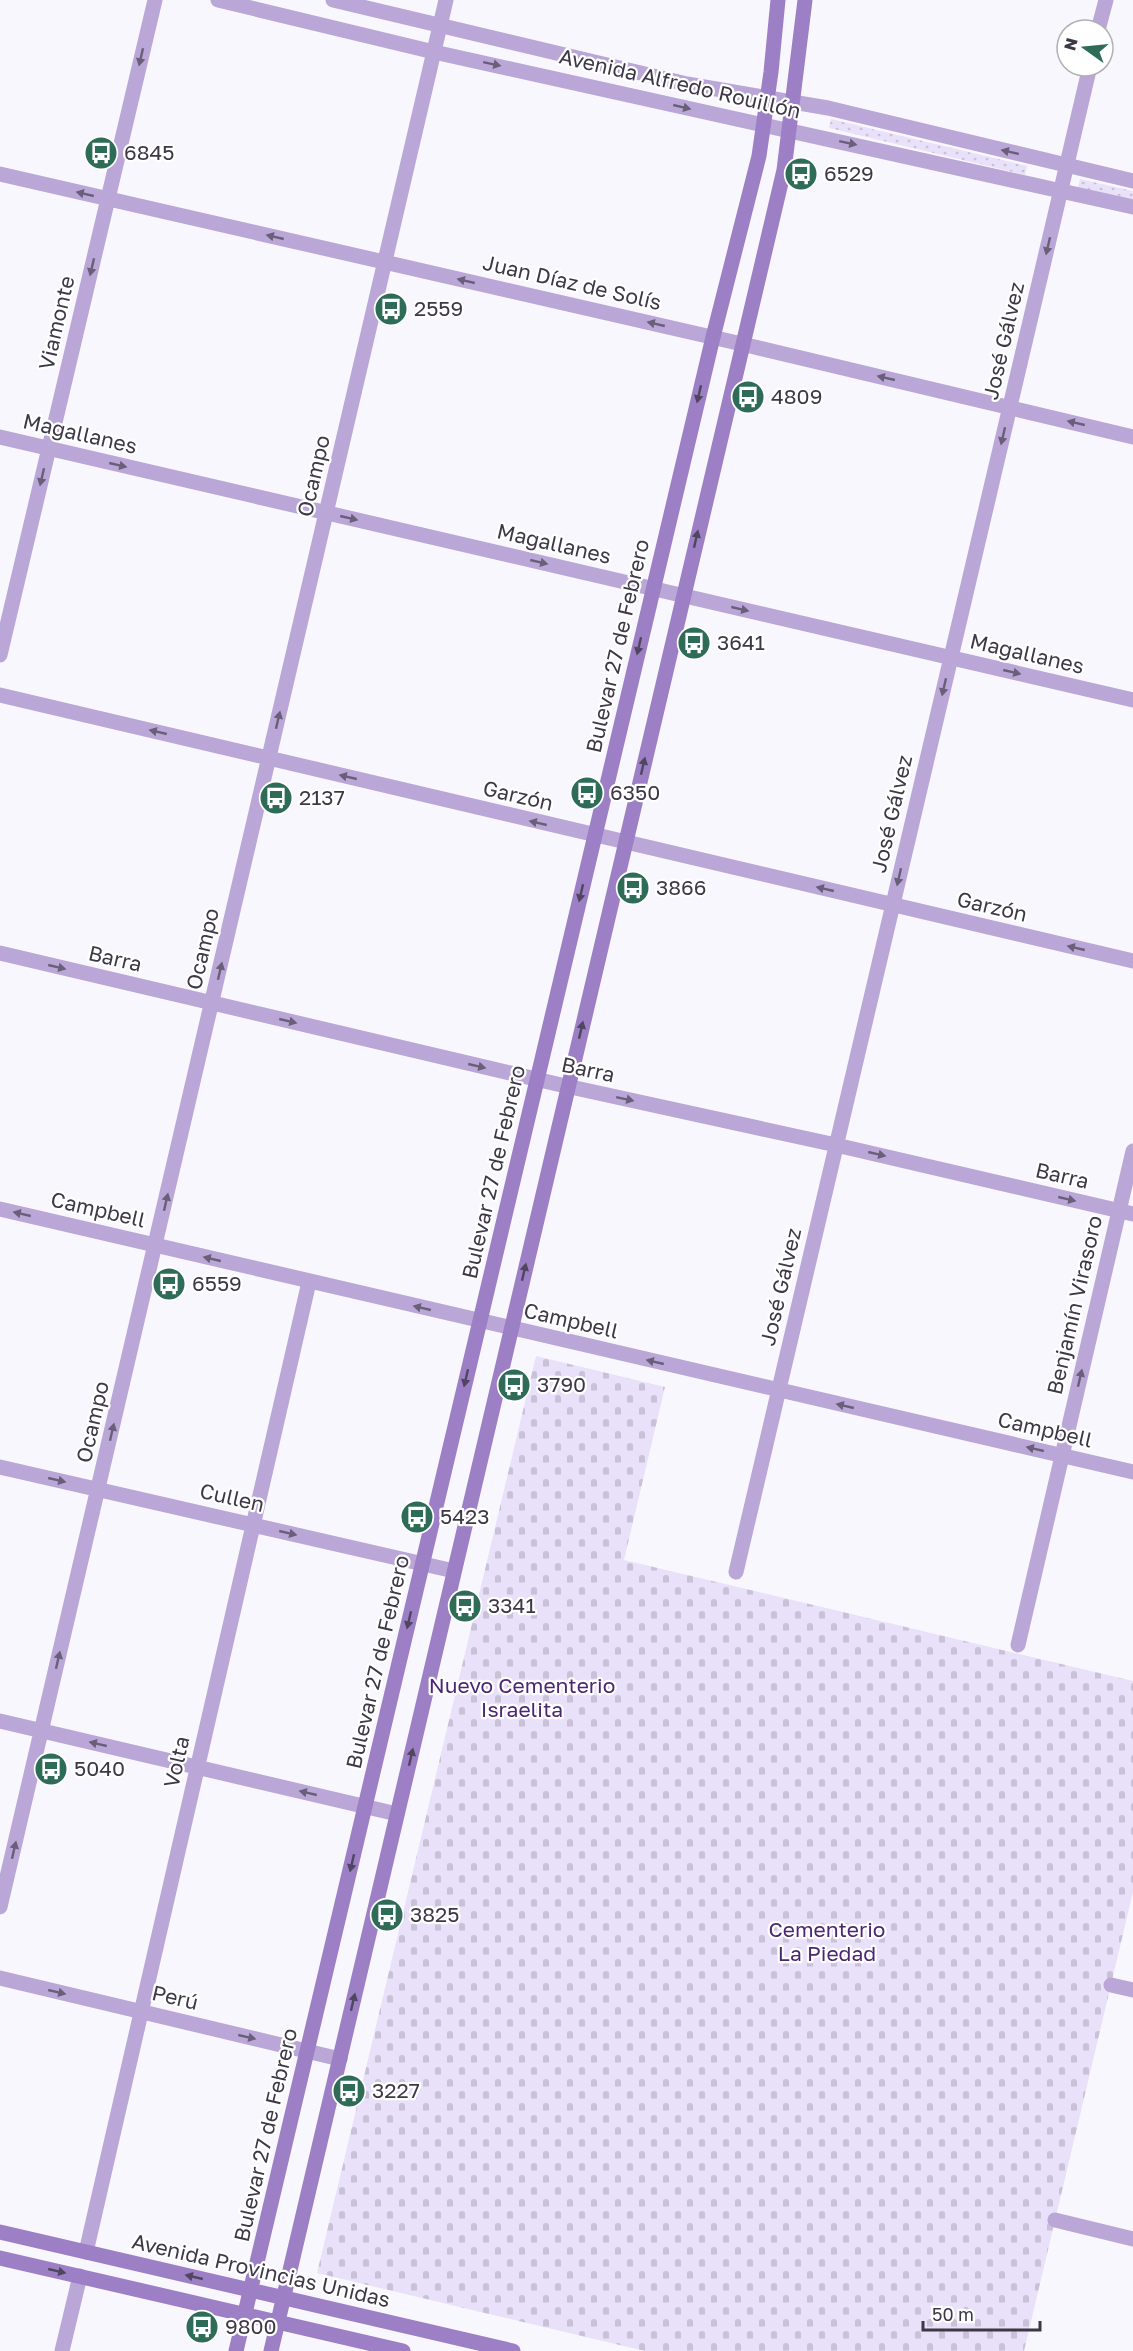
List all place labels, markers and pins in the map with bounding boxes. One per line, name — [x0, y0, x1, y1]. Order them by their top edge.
bus stop icon: 6845 — [83, 135, 119, 171]
place label: 6845 — [124, 139, 175, 165]
bus stop icon: 6529 — [783, 156, 819, 192]
place label: 6529 — [824, 160, 874, 186]
bus stop icon: 2559 — [373, 291, 409, 327]
place label: 2559 — [414, 295, 463, 321]
bus stop icon: 4809 — [730, 379, 766, 415]
place label: 4809 — [771, 383, 822, 409]
bus stop icon: 3641 — [676, 625, 712, 661]
place label: 3641 — [717, 629, 765, 655]
bus stop icon: 6350 — [569, 775, 605, 811]
place label: 6350 — [610, 779, 660, 805]
bus stop icon: 2137 — [258, 780, 294, 816]
place label: 2137 — [299, 784, 345, 810]
bus stop icon: 3866 — [615, 870, 651, 906]
place label: 3866 — [656, 874, 707, 900]
bus stop icon: 6559 — [151, 1266, 187, 1302]
place label: 6559 — [192, 1270, 242, 1296]
bus stop icon: 3790 — [496, 1367, 532, 1403]
place label: 3790 — [537, 1371, 586, 1397]
bus stop icon: 5423 — [399, 1499, 435, 1535]
place label: 5423 — [440, 1503, 489, 1529]
bus stop icon: 3341 — [447, 1588, 483, 1624]
place label: 3341 — [488, 1592, 536, 1618]
bus stop icon: 5040 — [33, 1751, 69, 1787]
place label: 5040 — [74, 1755, 125, 1781]
bus stop icon: 3825 — [369, 1897, 405, 1933]
place label: 3825 — [410, 1901, 459, 1927]
bus stop icon: 3227 — [331, 2073, 367, 2109]
place label: 3227 — [372, 2077, 420, 2103]
bus stop icon: 9800 — [184, 2309, 220, 2345]
place label: 9800 — [225, 2313, 277, 2339]

